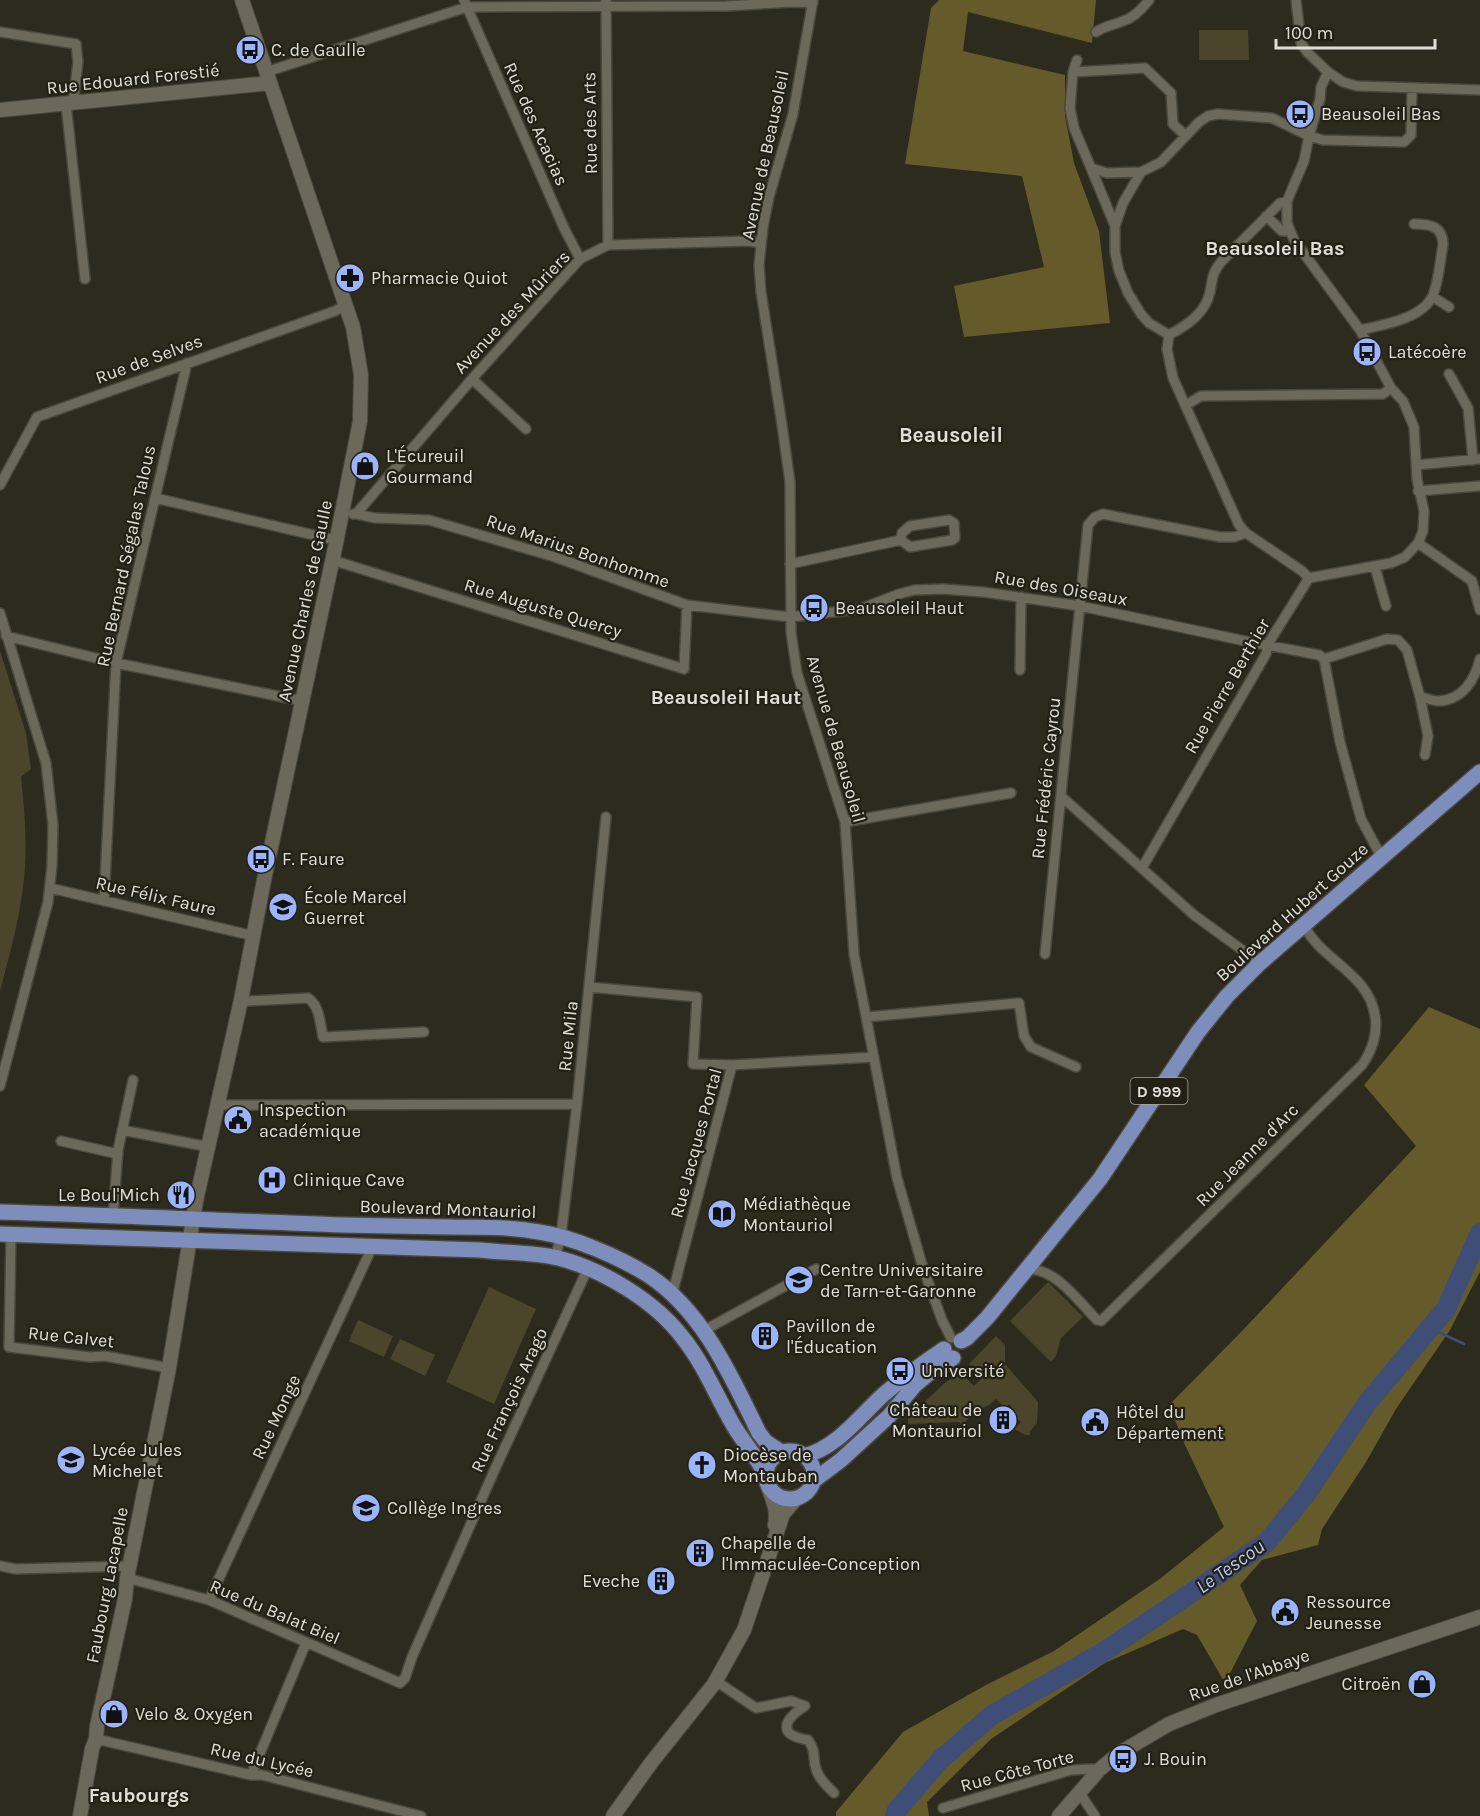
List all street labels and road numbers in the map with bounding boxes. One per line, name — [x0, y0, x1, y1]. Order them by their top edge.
street label: Rue Edouard Forestié — [45, 59, 221, 99]
street label: Rue des Acacias — [499, 59, 573, 189]
street label: Avenue de Beausoleil — [736, 68, 794, 242]
street label: Rue des Arts — [578, 72, 602, 174]
street label: Avenue des Mûriers — [449, 246, 575, 378]
street label: Rue de Selves — [92, 329, 206, 389]
street label: Rue Bernard Ségalas Talous — [92, 443, 160, 669]
street label: Avenue Charles de Gaulle — [273, 498, 337, 704]
street label: Rue Marius Bonhomme — [483, 509, 673, 593]
street label: Rue des Oiseaux — [993, 565, 1129, 611]
street label: Rue Auguste Quercy — [462, 574, 625, 643]
street label: Rue Pierre Berthier — [1179, 614, 1275, 757]
street label: Avenue de Beausoleil — [802, 653, 870, 825]
street label: Rue Frédéric Cayrou — [1027, 696, 1065, 860]
street label: Boulevard Hubert Gouze — [1211, 838, 1373, 986]
street label: Rue Félix Faure — [94, 871, 218, 921]
street label: Rue Mila — [553, 1000, 583, 1072]
street label: Rue Jacques Portal — [665, 1066, 727, 1220]
road number: D 999 — [1130, 1078, 1188, 1104]
street label: Rue Jeanne d'Arc — [1191, 1099, 1303, 1211]
street label: Boulevard Montauriol — [359, 1195, 537, 1223]
street label: Rue Calvet — [27, 1322, 115, 1352]
street label: Rue François Arago — [466, 1324, 552, 1476]
street label: Rue Monge — [247, 1371, 305, 1463]
street label: Faubourg Lacapelle — [81, 1505, 133, 1665]
street label: Rue du Balat Biel — [207, 1575, 343, 1649]
street label: Rue de l'Abbaye — [1186, 1644, 1312, 1706]
street label: Rue du Lycée — [208, 1737, 316, 1783]
street label: Rue Côte Torte — [958, 1745, 1076, 1797]

